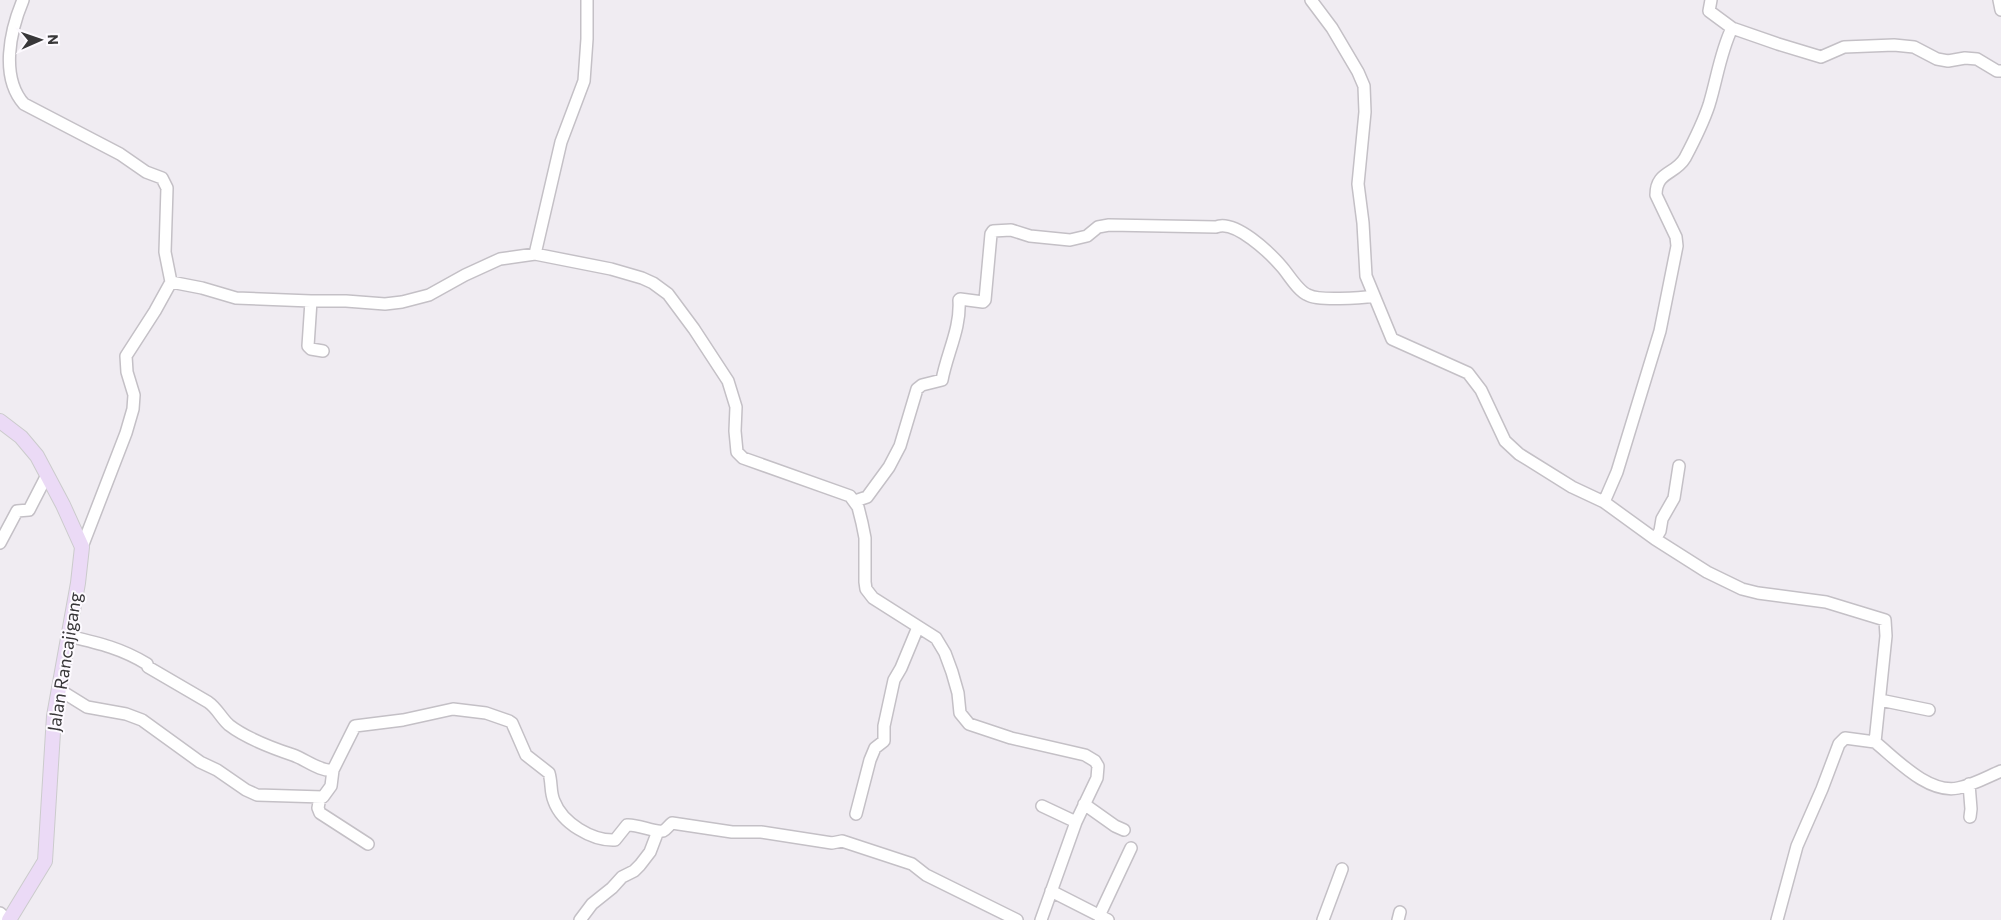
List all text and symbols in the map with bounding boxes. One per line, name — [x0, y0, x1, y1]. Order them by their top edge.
north arrow — [15, 15, 65, 65]
text: N — [45, 34, 62, 45]
street label: Jalan Rancajigang — [42, 590, 86, 733]

